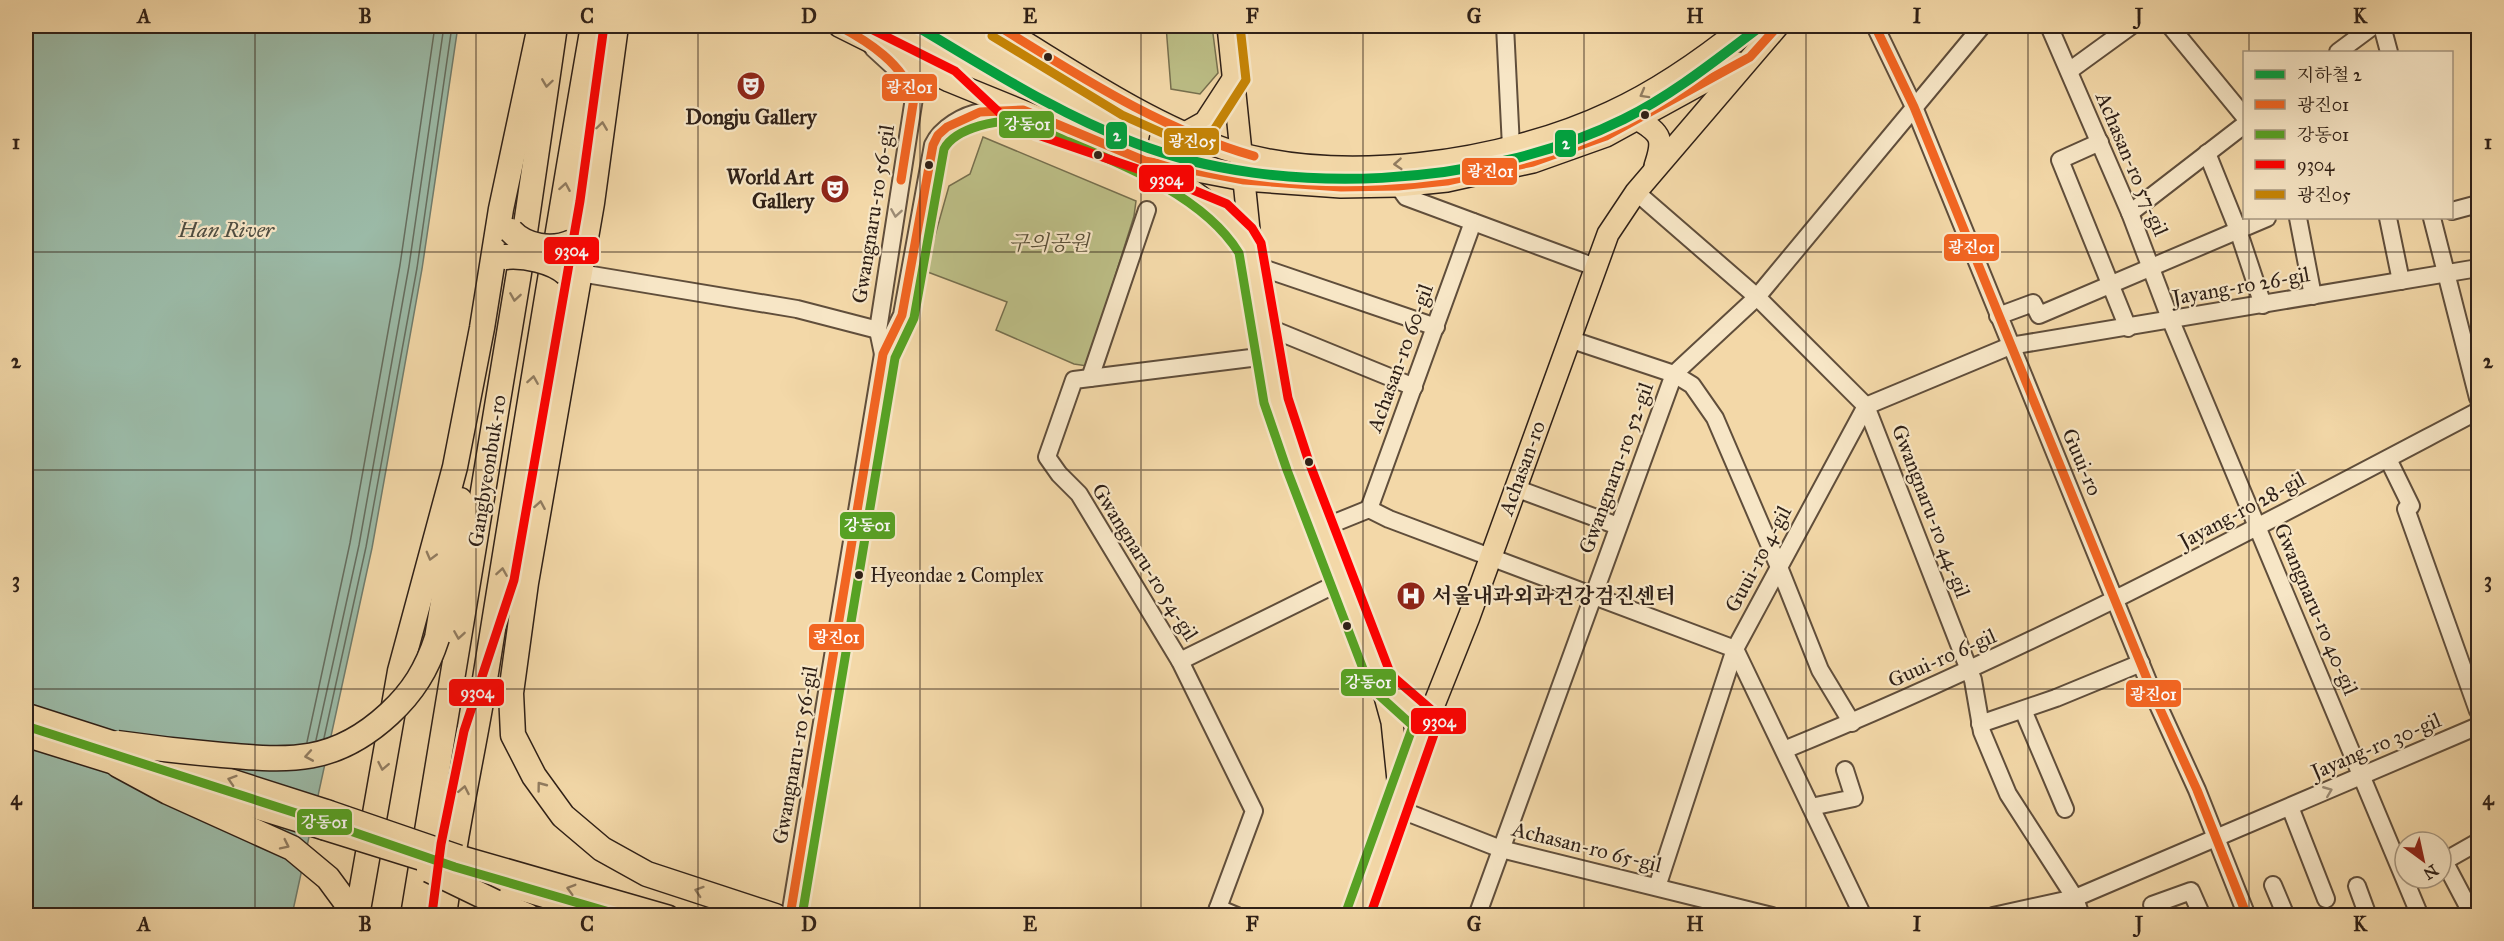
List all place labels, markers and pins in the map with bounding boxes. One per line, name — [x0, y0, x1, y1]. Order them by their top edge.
unlabelled marker — [1042, 51, 1054, 63]
theatre icon: Dongju Gallery — [735, 70, 767, 102]
place label: Dongju Gallery — [685, 104, 818, 130]
unlabelled marker — [1639, 109, 1651, 121]
unlabelled marker — [1092, 149, 1104, 161]
unlabelled marker — [923, 159, 935, 171]
place label: World Art Gallery — [726, 164, 815, 214]
theatre icon: World Art Gallery — [819, 173, 851, 205]
unlabelled marker — [1303, 456, 1315, 468]
place label: Hyeondae 2 Complex — [870, 563, 1044, 587]
marker: Hyeondae 2 Complex — [853, 569, 865, 581]
hospital icon: 서울내과외과건강검진센터 — [1395, 580, 1427, 612]
place label: 서울내과외과건강검진센터 — [1432, 583, 1675, 609]
unlabelled marker — [1341, 620, 1353, 632]

